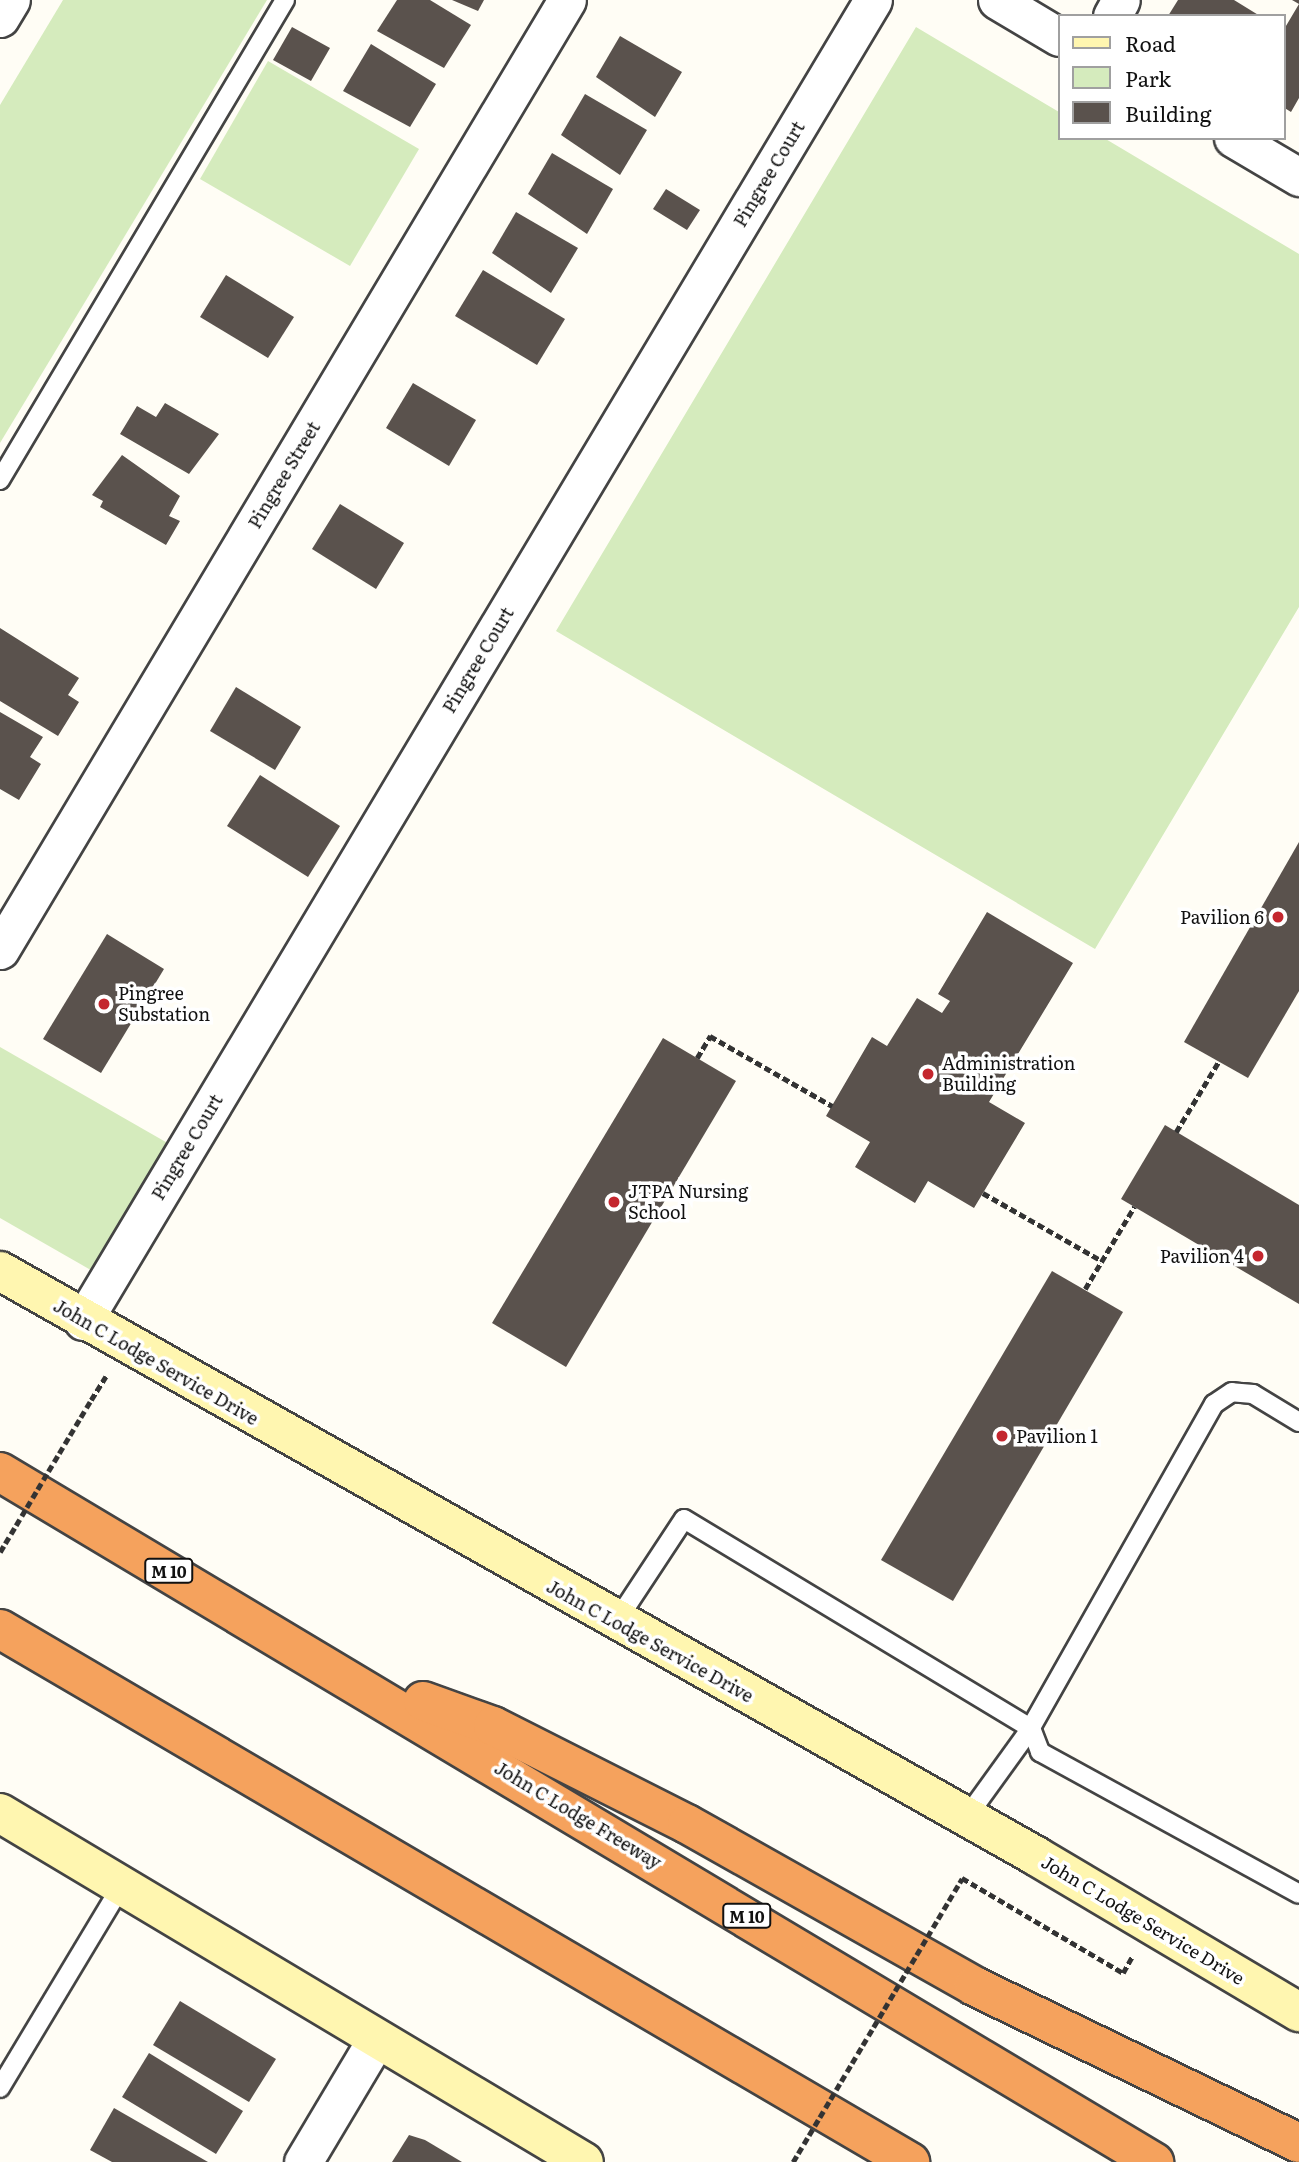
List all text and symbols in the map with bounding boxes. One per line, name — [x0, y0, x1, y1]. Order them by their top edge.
legend — [1058, 14, 1285, 140]
text: Road — [1125, 27, 1176, 58]
text: Park — [1125, 62, 1171, 93]
text: Building — [1125, 97, 1211, 128]
street label: Pingree Court — [729, 117, 809, 231]
street label: Pingree Street — [244, 418, 324, 532]
street label: Pingree Court — [438, 603, 518, 717]
place label: Pavilion 6 — [1180, 906, 1264, 928]
marker: Pavilion 6 — [1270, 909, 1286, 925]
place label: Pingree Substation — [118, 983, 210, 1026]
marker: Pingree Substation — [96, 996, 112, 1012]
place label: Administration Building — [942, 1053, 1076, 1096]
marker: Administration Building — [920, 1066, 936, 1082]
street label: Pingree Court — [147, 1090, 227, 1204]
place label: JTPA Nursing School — [628, 1181, 748, 1224]
marker: JTPA Nursing School — [606, 1194, 622, 1210]
place label: Pavilion 4 — [1160, 1245, 1244, 1267]
marker: Pavilion 4 — [1250, 1248, 1266, 1264]
street label: John C Lodge Service Drive — [50, 1294, 262, 1430]
place label: Pavilion 1 — [1016, 1425, 1098, 1447]
marker: Pavilion 1 — [994, 1428, 1010, 1444]
road number: M 10 — [143, 1558, 195, 1583]
street label: John C Lodge Service Drive — [543, 1575, 757, 1707]
street label: John C Lodge Freeway — [491, 1757, 665, 1873]
street label: John C Lodge Service Drive — [1038, 1851, 1248, 1989]
road number: M 10 — [721, 1904, 773, 1928]

